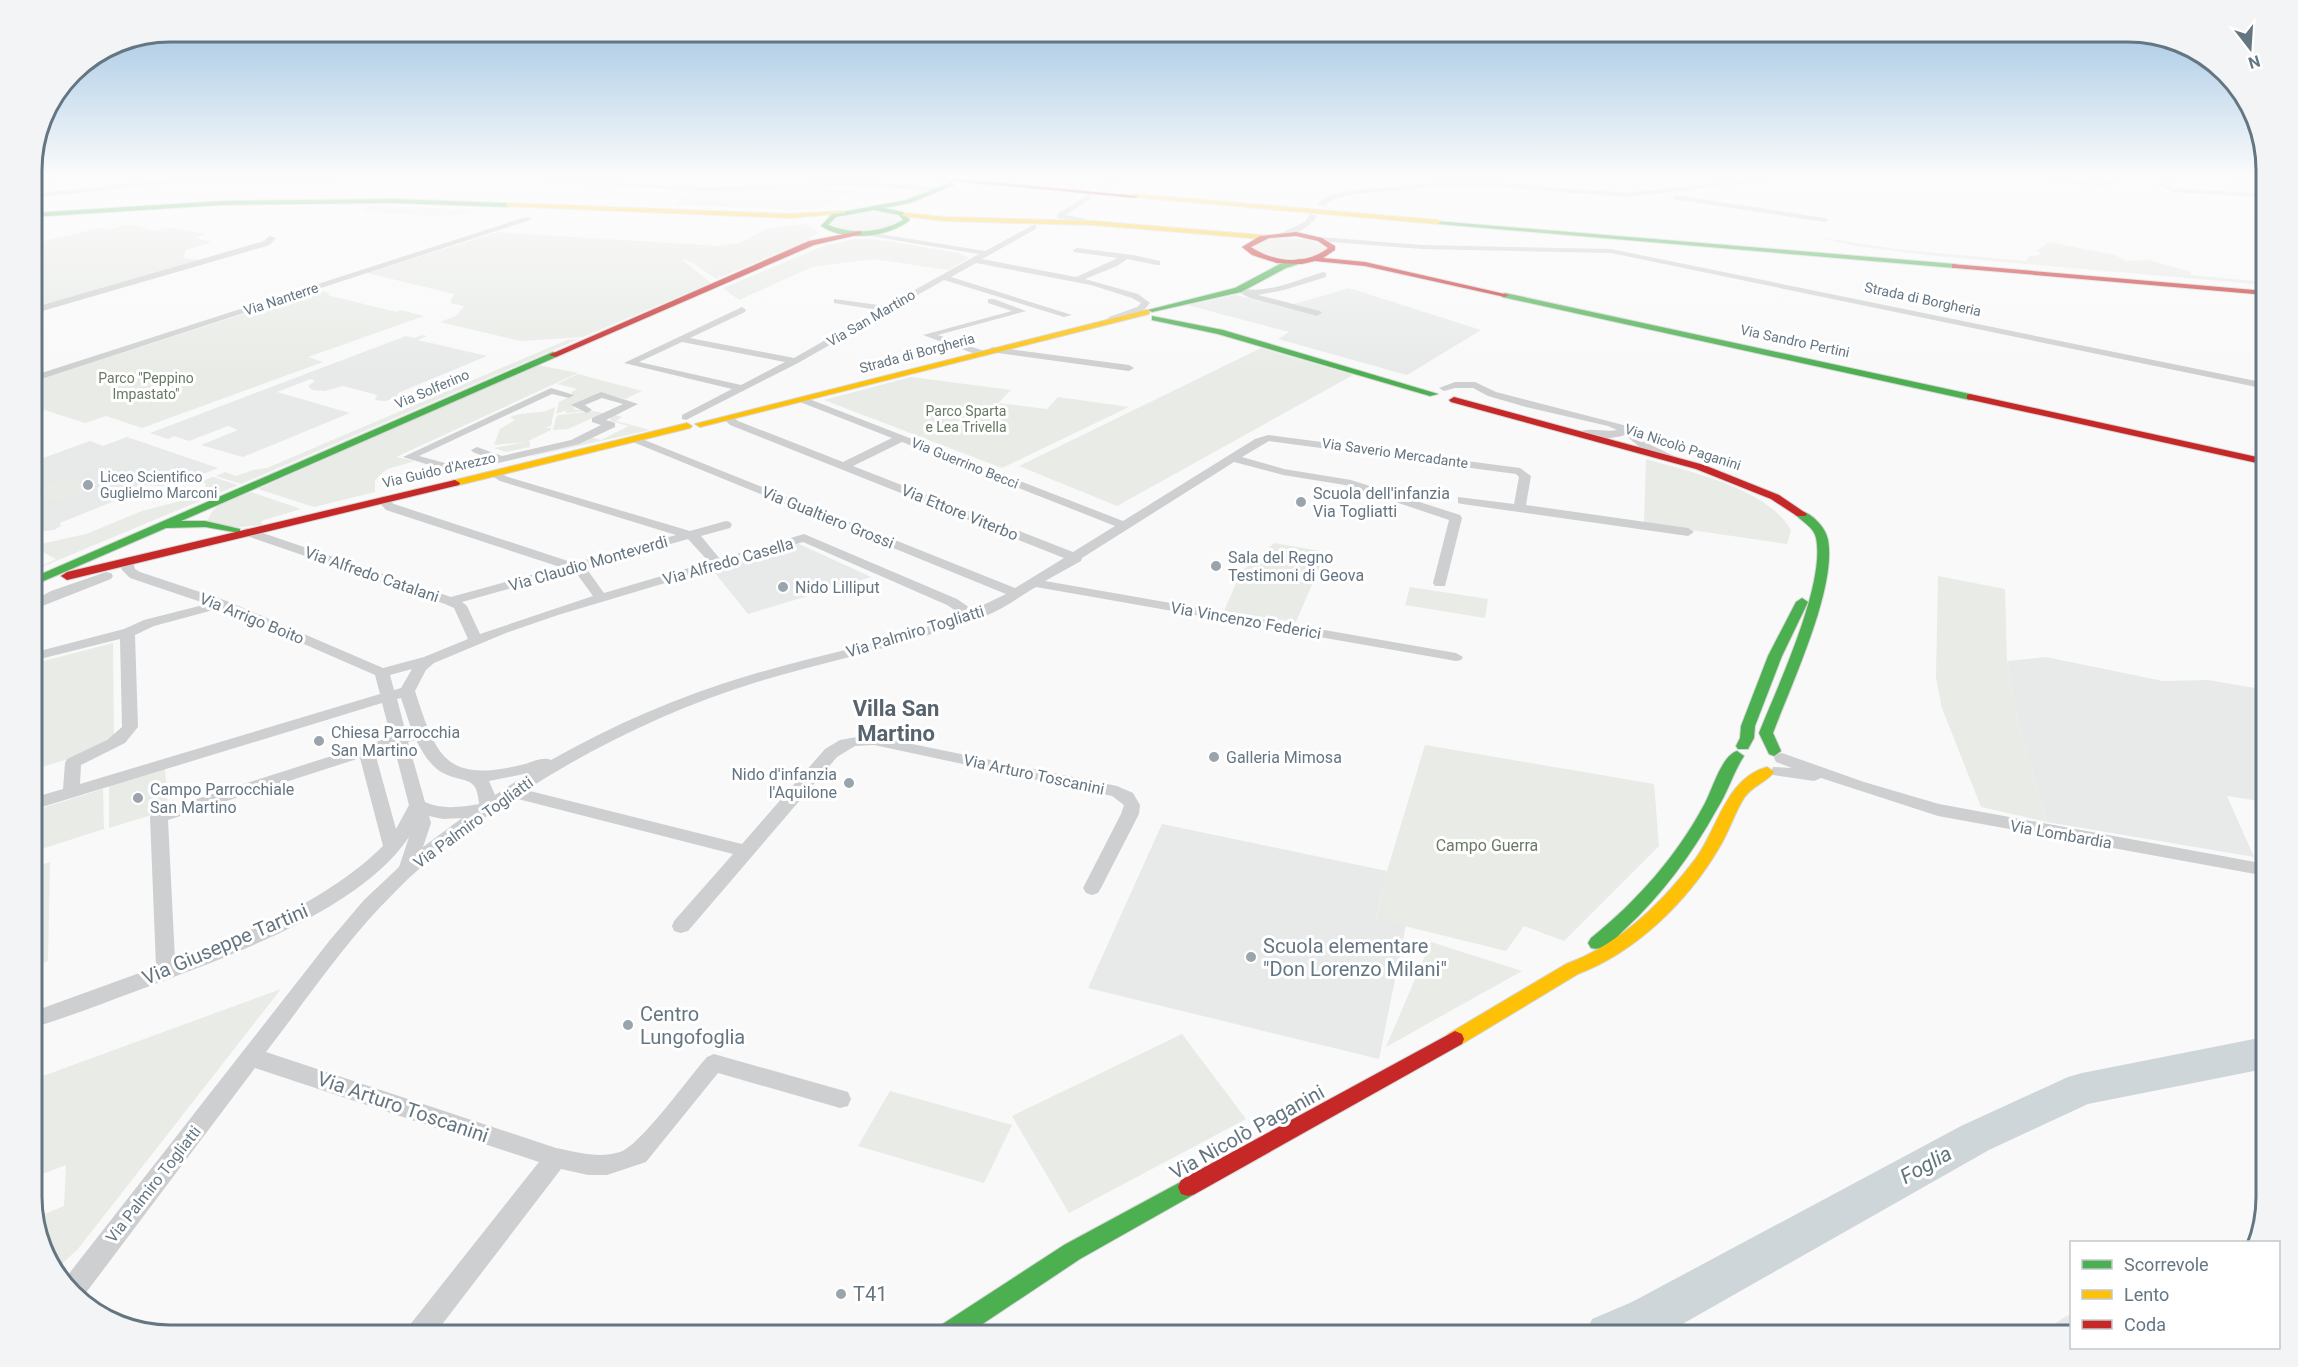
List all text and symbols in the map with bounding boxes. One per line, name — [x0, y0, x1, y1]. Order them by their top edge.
north arrow — [2220, 18, 2280, 78]
text: N — [2246, 51, 2262, 73]
street label: Via Nanterre — [242, 279, 320, 319]
street label: Strada di Borgheria — [1863, 279, 1983, 319]
street label: Via San Martino — [824, 286, 918, 350]
street label: Via Sandro Pertini — [1739, 322, 1851, 360]
street label: Strada di Borgheria — [858, 330, 976, 376]
street label: Via Solferino — [392, 366, 472, 412]
park label: Parco "Peppino Impastato" — [98, 370, 194, 402]
park label: Parco Sparta e Lea Trivella — [925, 403, 1007, 435]
street label: Via Nicolò Paganini — [1623, 421, 1743, 473]
street label: Via Guerrino Becci — [909, 434, 1021, 492]
street label: Via Saverio Mercadante — [1321, 435, 1469, 471]
street label: Via Guido d'Arezzo — [381, 449, 497, 491]
place label: Liceo Scientifico Guglielmo Marconi — [100, 469, 217, 501]
marker: Liceo Scientifico Guglielmo Marconi — [81, 478, 95, 492]
street label: Via Ettore Viterbo — [899, 480, 1021, 545]
street label: Via Gualtiero Grossi — [759, 482, 897, 553]
place label: Scuola dell'infanzia Via Togliatti — [1313, 484, 1450, 521]
marker: Scuola dell'infanzia Via Togliatti — [1294, 495, 1308, 509]
street label: Via Claudio Monteverdi — [506, 532, 670, 595]
street label: Via Alfredo Casella — [661, 534, 796, 589]
street label: Via Alfredo Catalani — [302, 543, 442, 606]
place label: Sala del Regno Testimoni di Geova — [1228, 548, 1364, 585]
marker: Sala del Regno Testimoni di Geova — [1209, 559, 1223, 573]
place label: Nido Lilliput — [795, 578, 880, 597]
marker: Nido Lilliput — [776, 580, 790, 594]
street label: Via Arrigo Boito — [197, 589, 307, 648]
street label: Via Vincenzo Federici — [1169, 598, 1323, 643]
street label: Via Palmiro Togliatti — [844, 601, 986, 661]
district label: Villa San Martino — [853, 696, 939, 746]
place label: Chiesa Parrocchia San Martino — [331, 723, 460, 760]
marker: Chiesa Parrocchia San Martino — [312, 734, 326, 748]
place label: Galleria Mimosa — [1226, 748, 1342, 767]
street label: Via Arturo Toscanini — [962, 750, 1106, 799]
marker: Galleria Mimosa — [1207, 750, 1221, 764]
place label: Nido d'infanzia l'Aquilone — [731, 765, 837, 802]
street label: Via Palmiro Togliatti — [410, 773, 537, 872]
marker: Nido d'infanzia l'Aquilone — [842, 776, 856, 790]
place label: Campo Parrocchiale San Martino — [150, 780, 294, 817]
marker: Campo Parrocchiale San Martino — [131, 791, 145, 805]
street label: Via Lombardia — [2008, 816, 2113, 853]
park label: Campo Guerra — [1436, 836, 1538, 855]
street label: Via Giuseppe Tartini — [138, 898, 312, 990]
place label: Scuola elementare "Don Lorenzo Milani" — [1263, 934, 1447, 981]
marker: Scuola elementare "Don Lorenzo Milani" — [1244, 950, 1258, 964]
place label: Centro Lungofoglia — [640, 1002, 745, 1049]
marker: Centro Lungofoglia — [621, 1018, 635, 1032]
street label: Via Arturo Toscanini — [314, 1066, 492, 1148]
street label: Via Nicolò Paganini — [1166, 1080, 1328, 1184]
street label: Via Palmiro Togliatti — [102, 1122, 205, 1247]
water label: Foglia — [1896, 1141, 1956, 1189]
legend — [2070, 1241, 2280, 1349]
text: Scorrevole — [2124, 1254, 2209, 1275]
place label: T41 — [853, 1282, 887, 1306]
text: Lento — [2124, 1284, 2169, 1305]
marker: T41 — [834, 1287, 848, 1301]
text: Coda — [2124, 1314, 2166, 1335]

